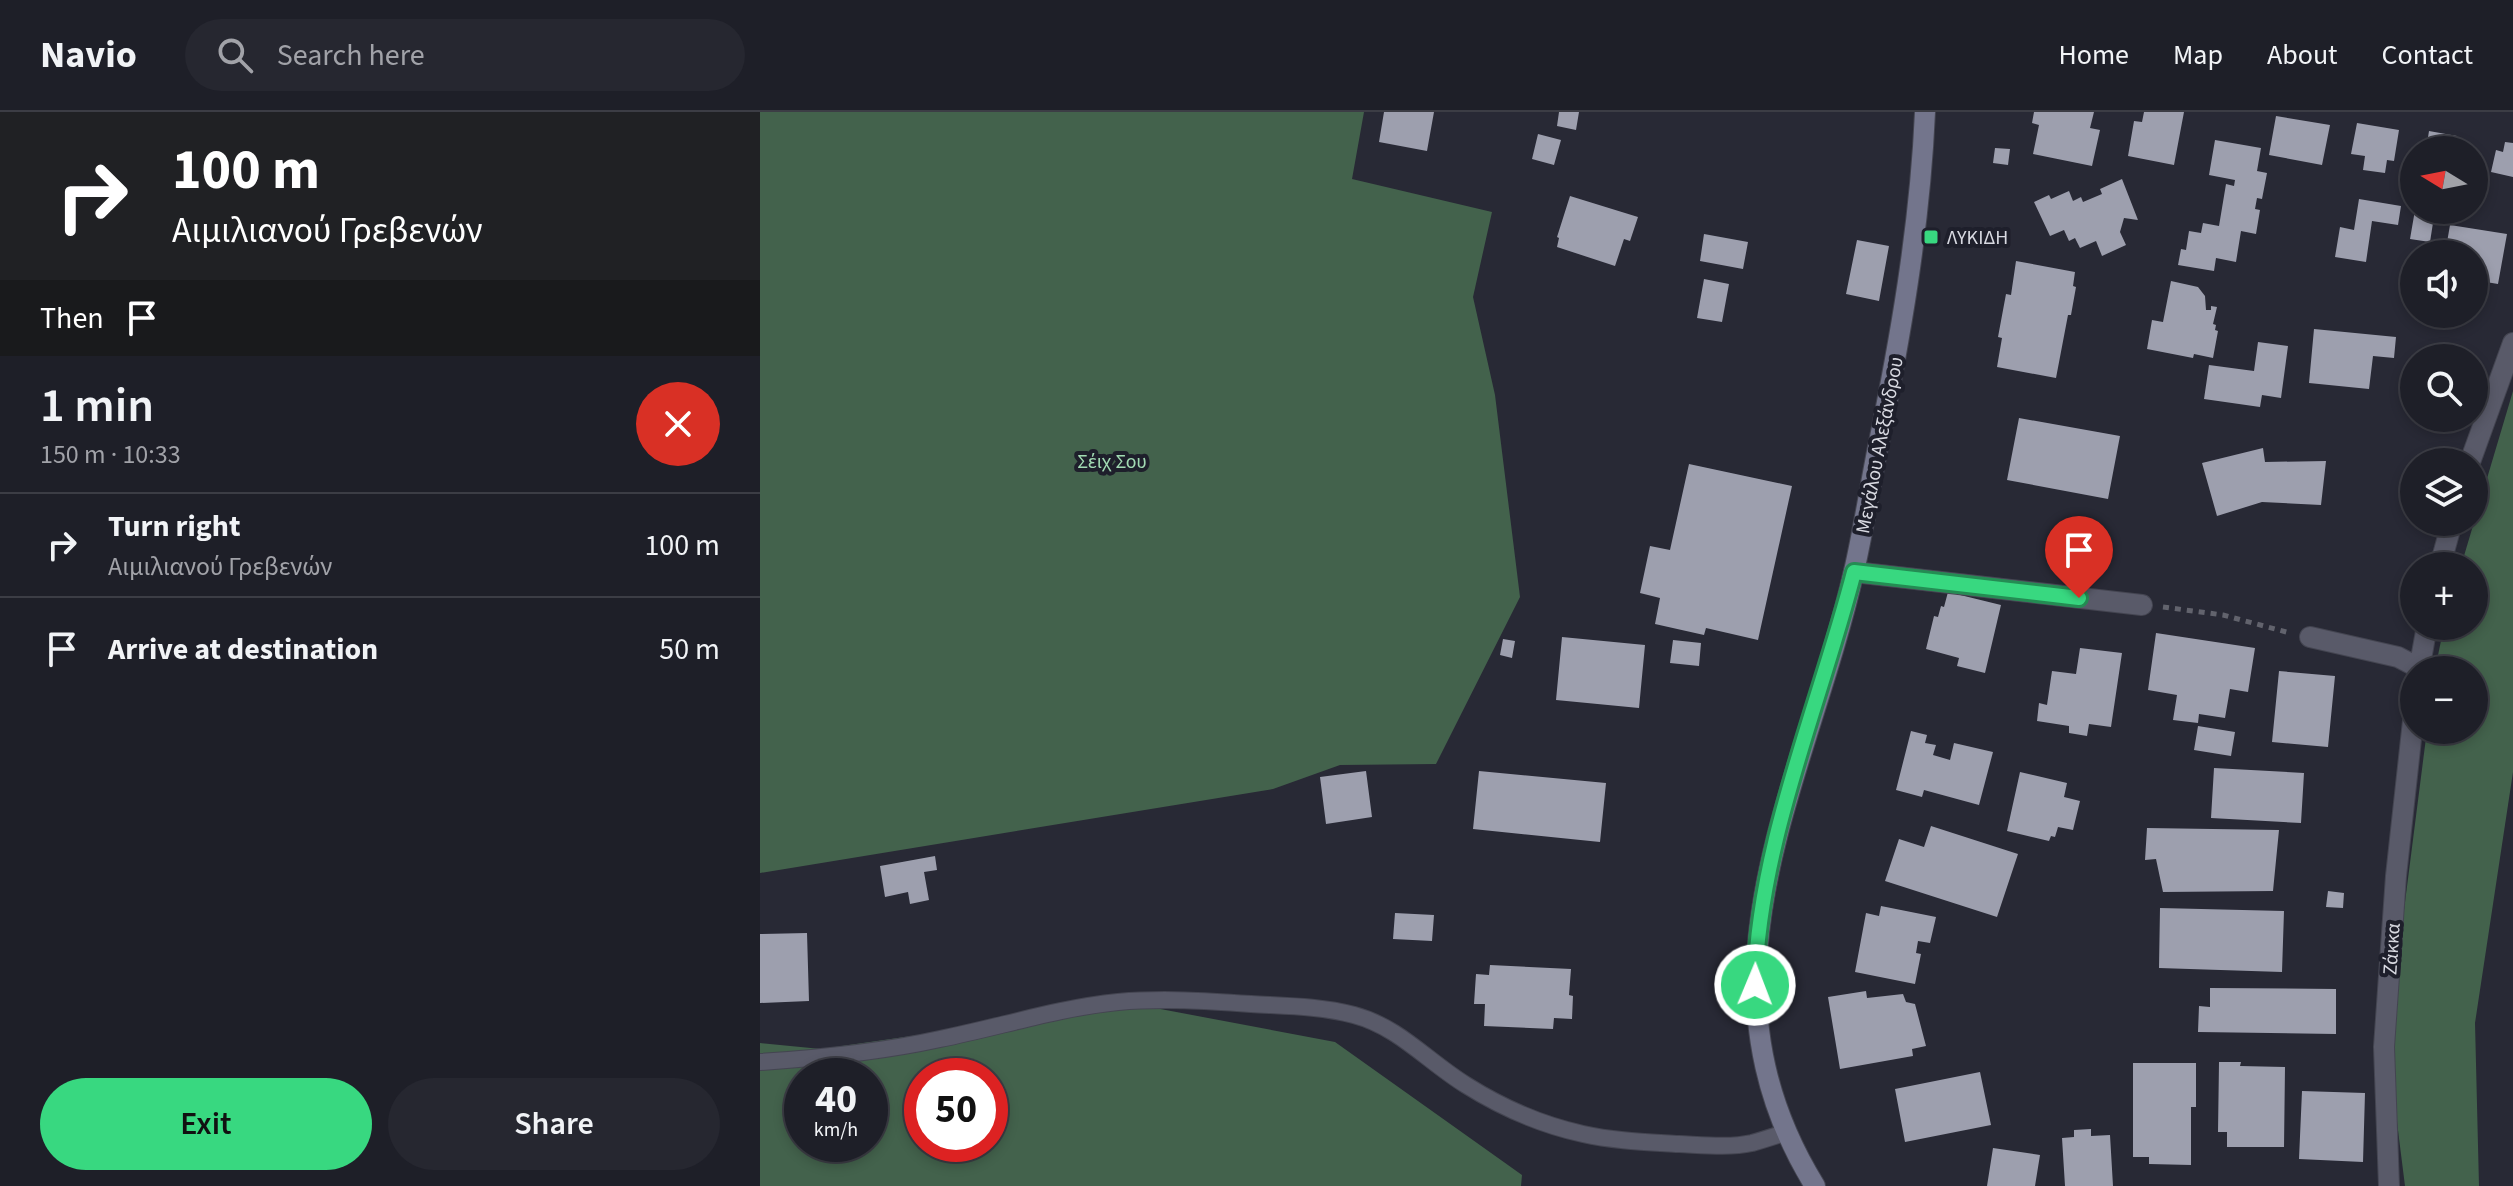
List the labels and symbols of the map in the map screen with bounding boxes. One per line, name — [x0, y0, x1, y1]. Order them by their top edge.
north arrow — [2400, 136, 2488, 224]
place label: ΛΥΚΙΔΗ — [1947, 224, 2008, 252]
marker: ΛΥΚΙΔΗ — [1922, 228, 1940, 246]
street label: Μεγάλου Αλεξάνδρου — [1849, 354, 1911, 536]
park label: Σέιχ Σου — [1077, 448, 1147, 476]
pin — [2045, 516, 2113, 598]
street label: Ζάκκα — [2376, 922, 2408, 976]
position arrow — [1713, 943, 1797, 1027]
speed limit sign: 50 — [904, 1058, 1008, 1162]

